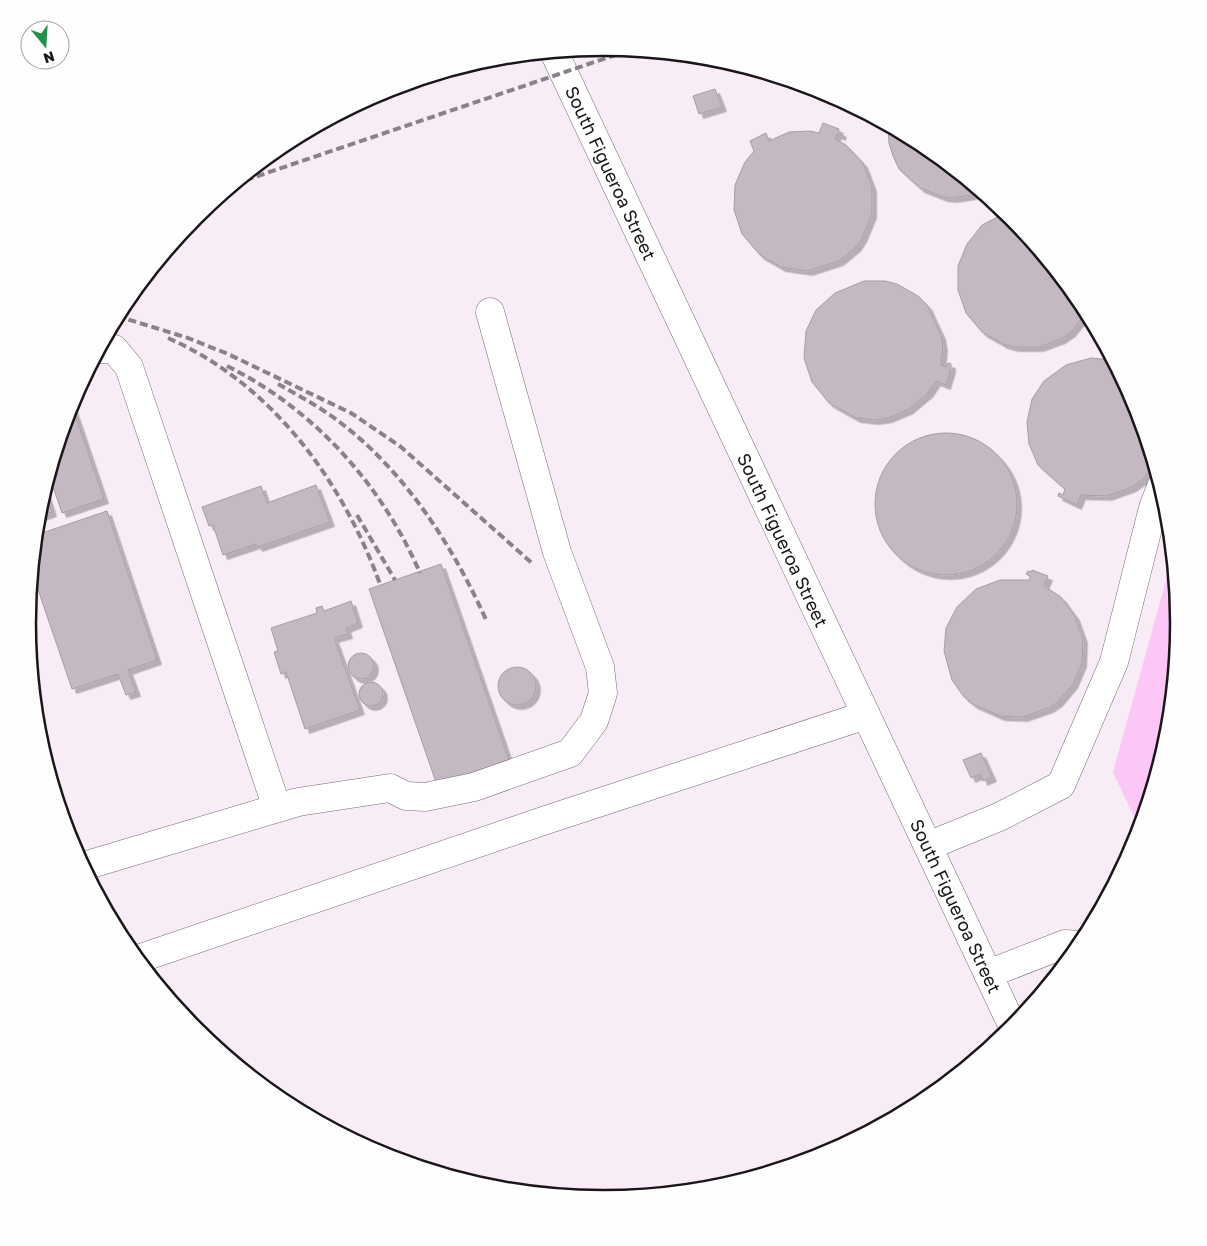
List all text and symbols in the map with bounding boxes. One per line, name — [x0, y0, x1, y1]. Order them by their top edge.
north arrow — [20, 20, 70, 70]
text: N — [41, 48, 57, 68]
street label: South Figueroa Street — [561, 82, 661, 264]
street label: South Figueroa Street — [733, 449, 833, 631]
street label: South Figueroa Street — [906, 815, 1006, 997]

